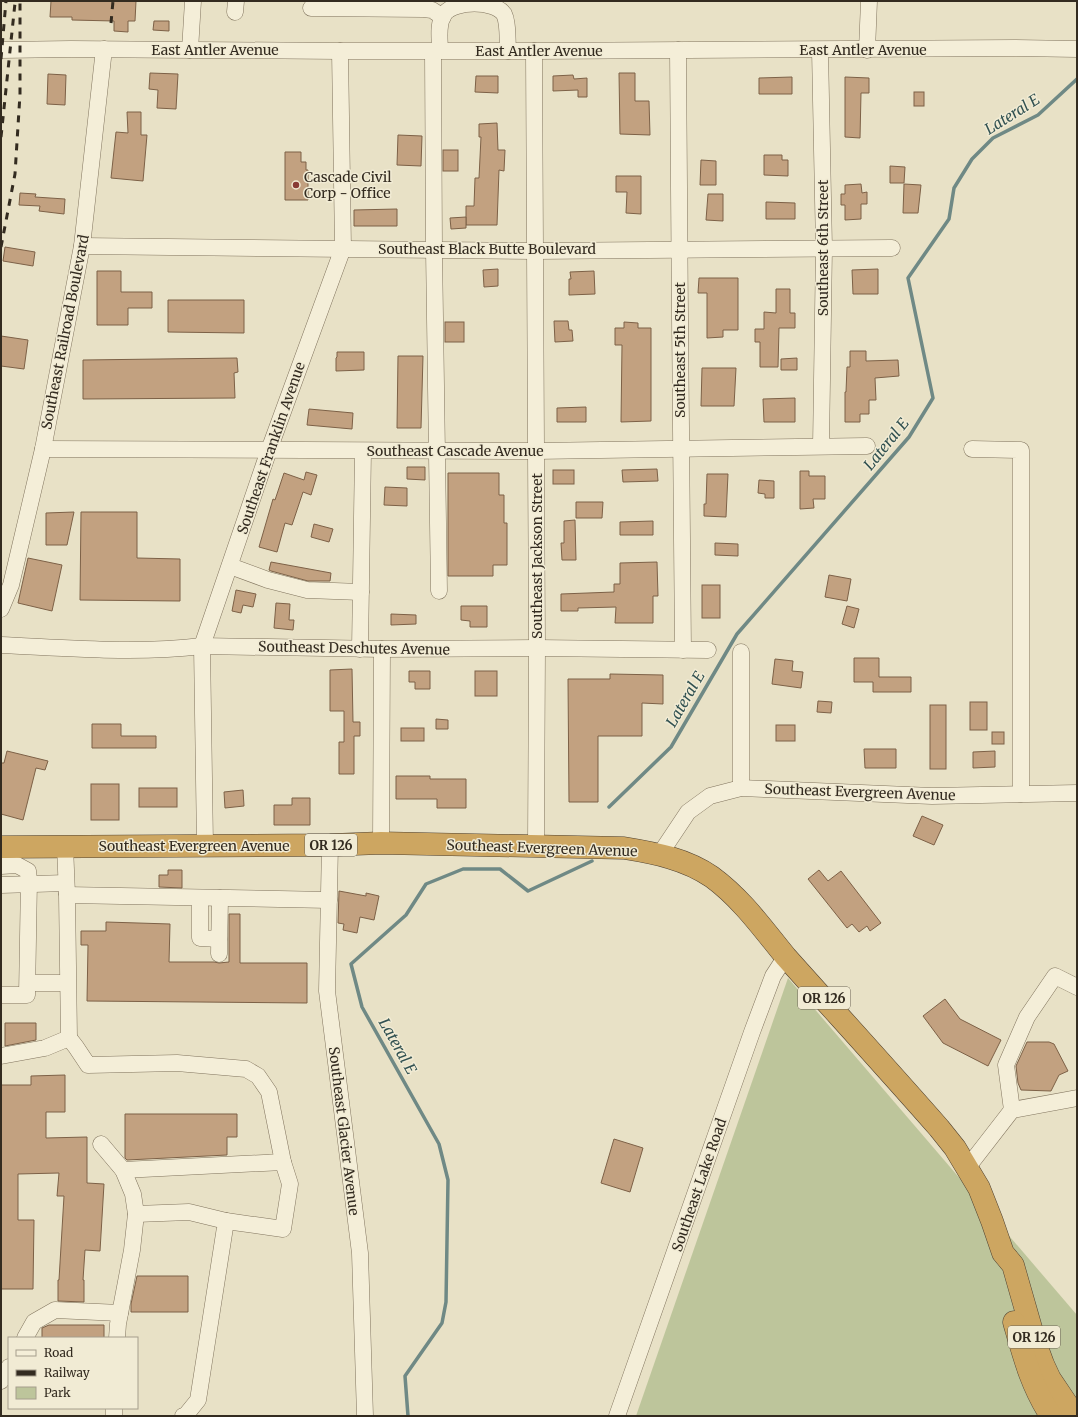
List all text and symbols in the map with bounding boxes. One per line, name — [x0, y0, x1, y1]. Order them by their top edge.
street label: East Antler Avenue — [151, 41, 279, 59]
street label: East Antler Avenue — [799, 41, 927, 59]
street label: East Antler Avenue — [475, 42, 603, 60]
water label: Lateral E — [981, 90, 1043, 138]
place label: Cascade Civil Corp - Office — [304, 168, 392, 202]
street label: Southeast 6th Street — [814, 179, 832, 316]
marker: Cascade Civil Corp - Office — [291, 180, 301, 190]
street label: Southeast Railroad Boulevard — [37, 232, 93, 431]
street label: Southeast Black Butte Boulevard — [378, 240, 597, 258]
street label: Southeast 5th Street — [671, 281, 689, 418]
street label: Southeast Franklin Avenue — [233, 360, 309, 536]
water label: Lateral E — [859, 414, 913, 474]
street label: Southeast Cascade Avenue — [367, 442, 543, 460]
street label: Southeast Jackson Street — [528, 472, 546, 639]
street label: Southeast Deschutes Avenue — [258, 637, 450, 659]
water label: Lateral E — [661, 668, 709, 730]
street label: Southeast Evergreen Avenue — [764, 780, 956, 804]
road number: OR 126 — [305, 834, 357, 856]
street label: Southeast Evergreen Avenue — [446, 836, 638, 860]
street label: Southeast Evergreen Avenue — [98, 837, 290, 855]
road number: OR 126 — [798, 987, 850, 1009]
water label: Lateral E — [375, 1015, 421, 1077]
street label: Southeast Glacier Avenue — [325, 1046, 363, 1216]
street label: Southeast Lake Road — [668, 1115, 731, 1254]
road number: OR 126 — [1008, 1326, 1060, 1348]
legend — [8, 1337, 138, 1409]
text: Road — [44, 1345, 73, 1360]
text: Railway — [44, 1365, 90, 1380]
text: Park — [44, 1385, 71, 1400]

